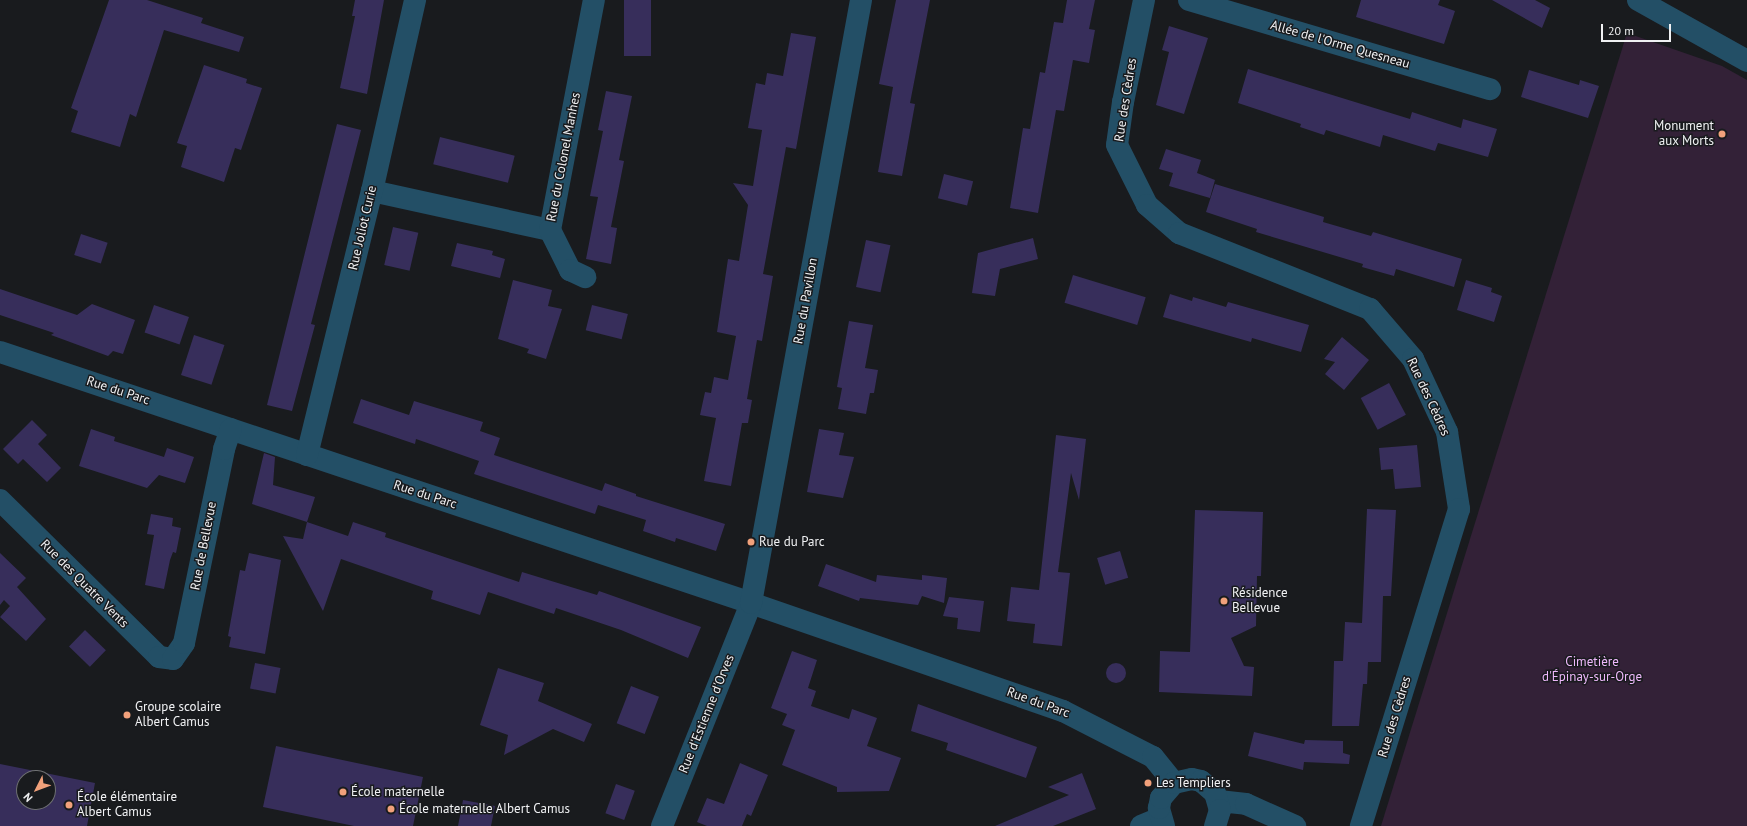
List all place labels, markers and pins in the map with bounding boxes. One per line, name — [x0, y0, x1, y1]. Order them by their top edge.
place label: Monument aux Morts — [1654, 119, 1714, 150]
marker: Monument aux Morts — [1717, 129, 1727, 139]
place label: Rue du Parc — [759, 534, 825, 550]
marker: Rue du Parc — [746, 537, 756, 547]
place label: Résidence Bellevue — [1232, 586, 1288, 617]
marker: Résidence Bellevue — [1219, 596, 1229, 606]
place label: Groupe scolaire Albert Camus — [135, 700, 221, 731]
marker: Groupe scolaire Albert Camus — [122, 710, 132, 720]
place label: Les Templiers — [1156, 775, 1231, 791]
marker: Les Templiers — [1143, 778, 1153, 788]
place label: École maternelle — [351, 784, 445, 800]
marker: École maternelle — [338, 787, 348, 797]
place label: École élémentaire Albert Camus — [77, 790, 177, 821]
marker: École élémentaire Albert Camus — [64, 800, 74, 810]
place label: École maternelle Albert Camus — [399, 801, 570, 817]
marker: École maternelle Albert Camus — [386, 804, 396, 814]

